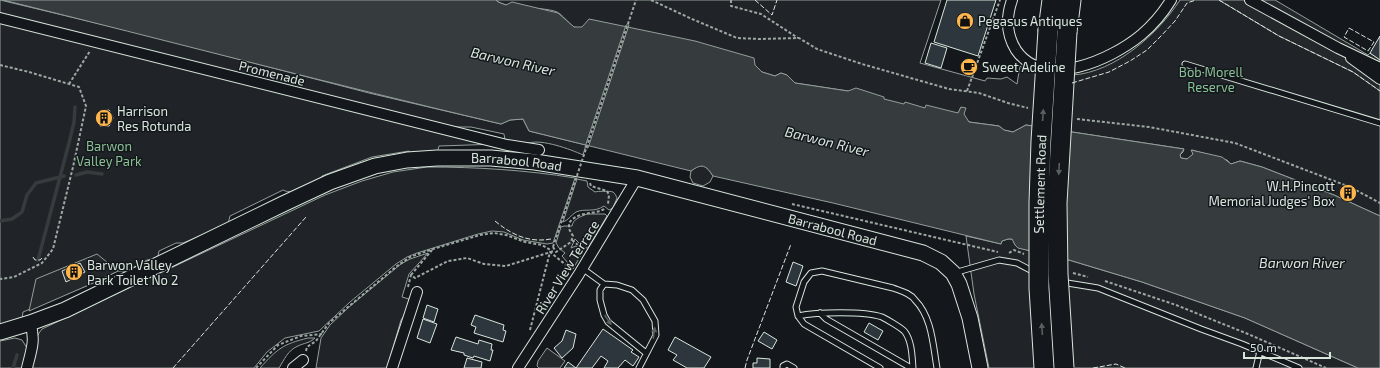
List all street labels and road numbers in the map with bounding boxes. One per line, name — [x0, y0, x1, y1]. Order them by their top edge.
street label: Promenade — [237, 57, 307, 89]
street label: Settlement Road — [1031, 134, 1049, 234]
street label: Barrabool Road — [471, 150, 563, 174]
street label: Barrabool Road — [786, 210, 879, 249]
street label: River View Terrace — [532, 217, 602, 317]

